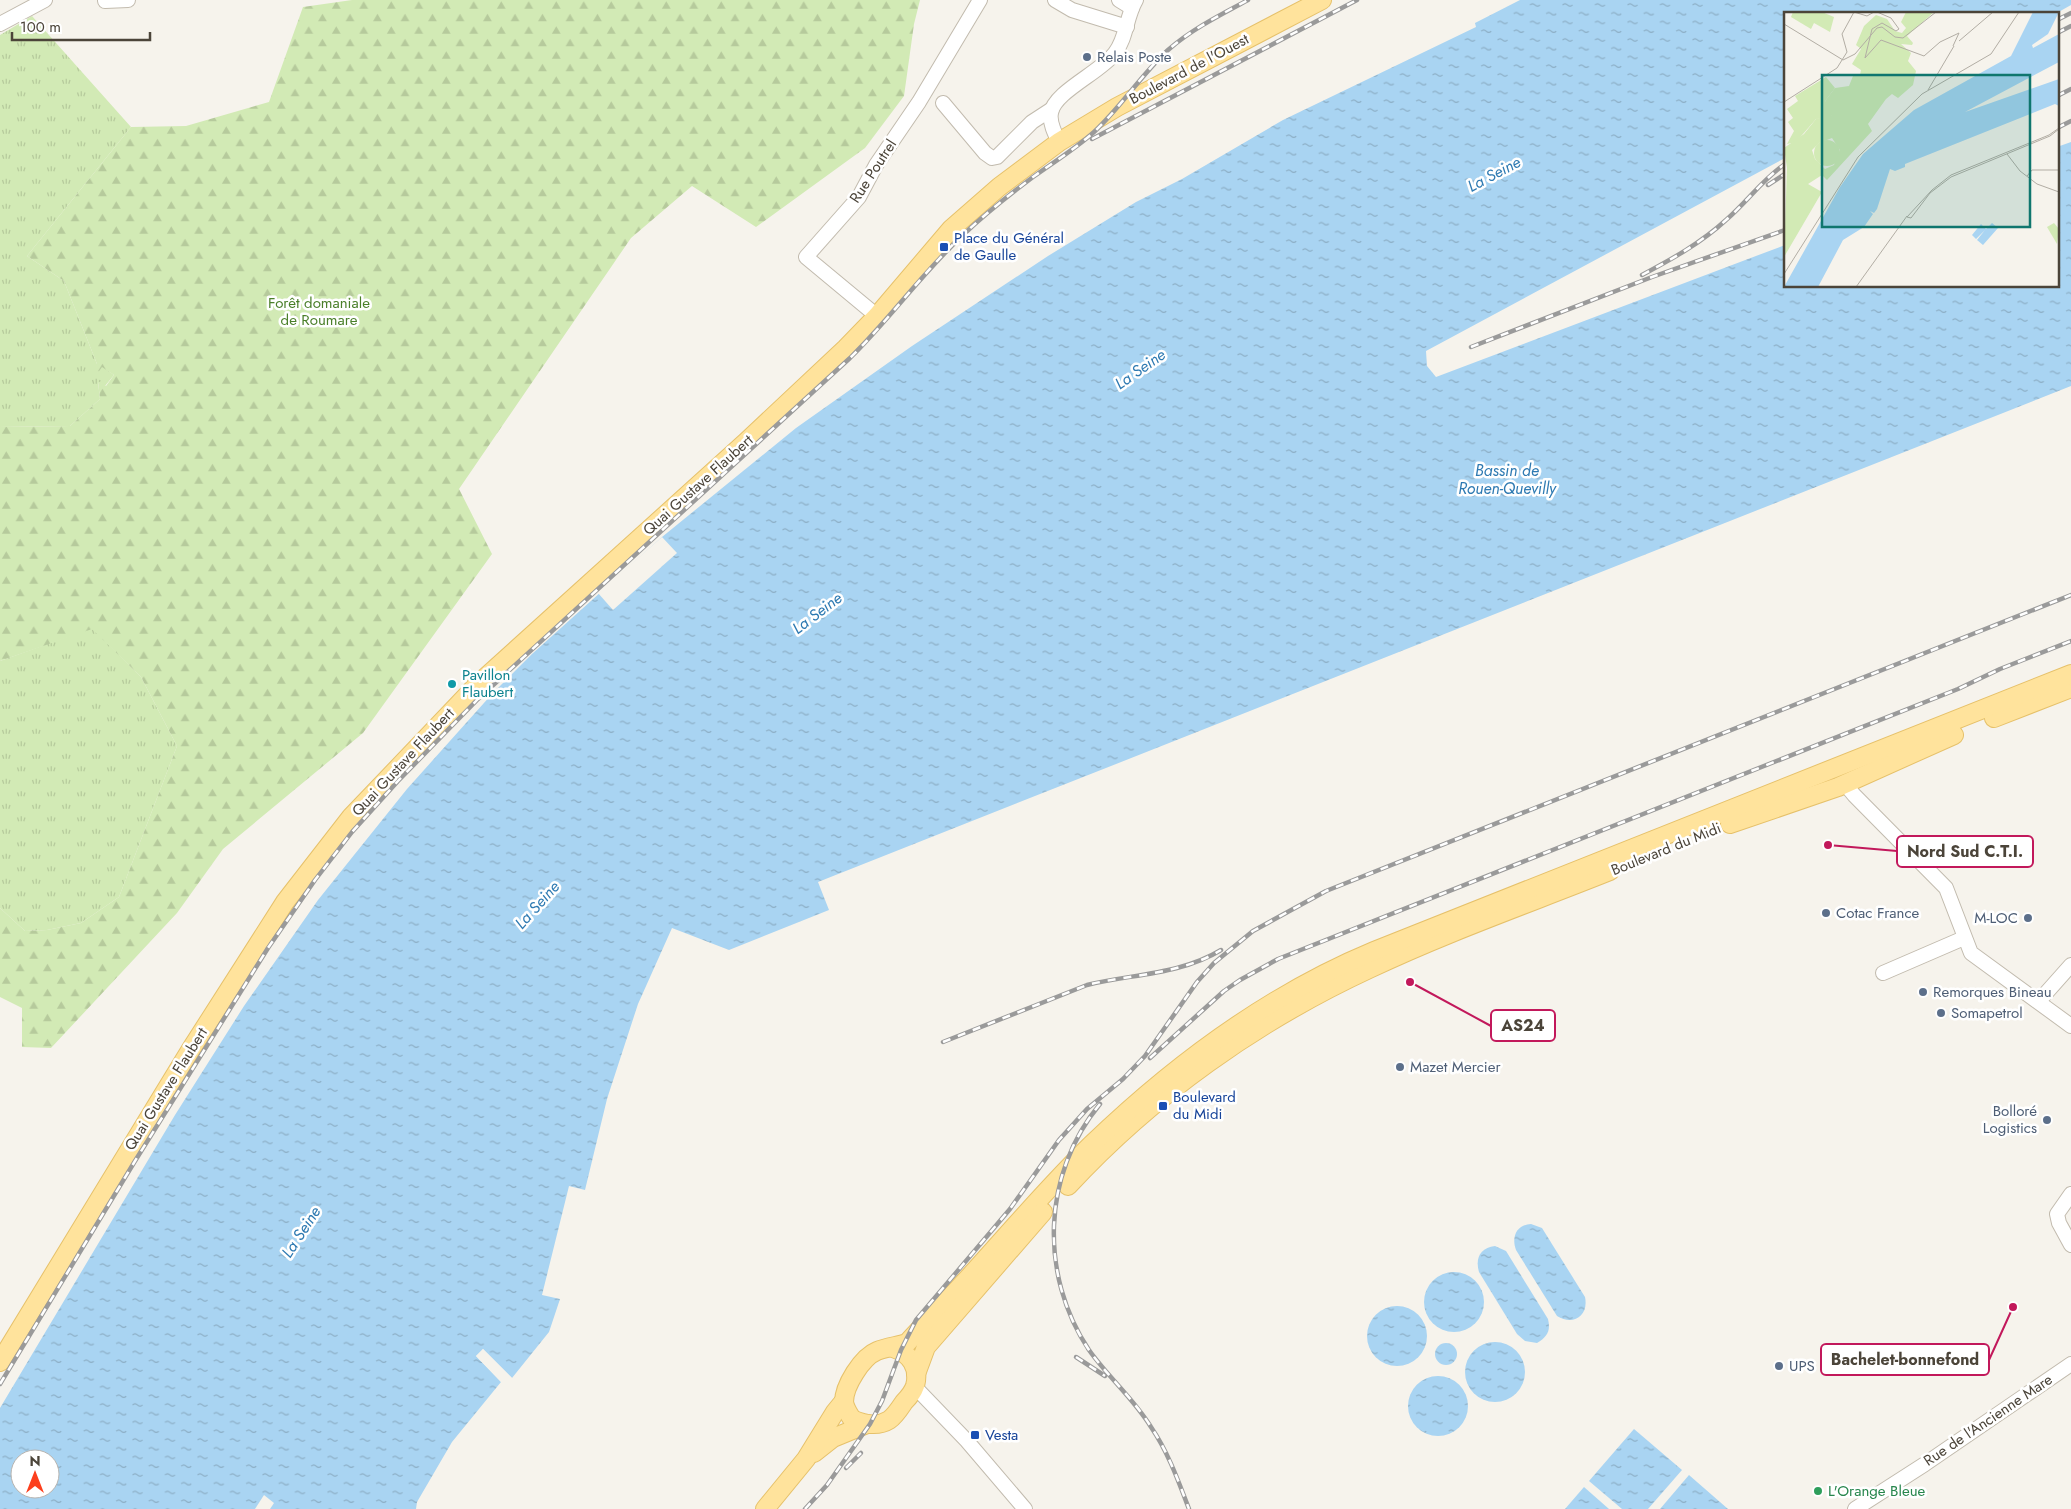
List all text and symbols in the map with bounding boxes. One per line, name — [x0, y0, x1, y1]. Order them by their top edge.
scale bar — [12, 10, 150, 42]
inset map — [1784, 12, 2058, 288]
text: 100 m — [20, 16, 61, 38]
street label: Boulevard de l'Ouest — [1125, 28, 1253, 110]
place label: Relais Poste — [1097, 46, 1172, 68]
marker: Relais Poste — [1081, 51, 1093, 63]
street label: Rue Poutrel — [844, 135, 902, 207]
water label: La Seine — [1463, 150, 1525, 198]
place label: Place du Général de Gaulle — [954, 227, 1064, 266]
marker: Place du Général de Gaulle — [938, 241, 950, 253]
park label: Forêt domaniale de Roumare — [268, 292, 370, 331]
water label: La Seine — [1110, 343, 1170, 395]
street label: Quai Gustave Flaubert — [638, 429, 758, 540]
water label: Bassin de Rouen-Quevilly — [1458, 459, 1557, 500]
water label: La Seine — [787, 587, 847, 639]
place label: Pavillon Flaubert — [462, 664, 513, 703]
marker: Pavillon Flaubert — [446, 678, 458, 690]
street label: Quai Gustave Flaubert — [347, 703, 459, 821]
street label: Boulevard du Midi — [1608, 817, 1724, 881]
callout: Nord Sud C.T.I. — [1897, 836, 2033, 867]
text: Nord Sud C.T.I. — [1907, 840, 2023, 863]
water label: La Seine — [509, 876, 565, 934]
place label: Cotac France — [1836, 902, 1920, 924]
marker: Cotac France — [1820, 907, 1832, 919]
place label: M-LOC — [1974, 907, 2018, 929]
marker: M-LOC — [2022, 912, 2034, 924]
place label: Remorques Bineau — [1933, 981, 2052, 1003]
marker: Remorques Bineau — [1917, 986, 1929, 998]
place label: Somapetrol — [1951, 1002, 2023, 1024]
marker: Somapetrol — [1935, 1007, 1947, 1019]
callout: AS24 — [1491, 1010, 1555, 1041]
text: AS24 — [1500, 1014, 1545, 1037]
street label: Quai Gustave Flaubert — [119, 1023, 213, 1155]
place label: Mazet Mercier — [1410, 1056, 1501, 1078]
marker: Mazet Mercier — [1394, 1061, 1406, 1073]
place label: Boulevard du Midi — [1173, 1086, 1236, 1125]
marker: Boulevard du Midi — [1157, 1100, 1169, 1112]
place label: Bolloré Logistics — [1983, 1100, 2037, 1139]
marker: Bolloré Logistics — [2041, 1114, 2053, 1126]
water label: La Seine — [276, 1202, 326, 1262]
callout: Bachelet-bonnefond — [1821, 1344, 1989, 1375]
text: Bachelet-bonnefond — [1831, 1348, 1979, 1371]
place label: UPS — [1789, 1355, 1815, 1377]
marker: UPS — [1773, 1360, 1785, 1372]
street label: Rue de l'Ancienne Mare — [1919, 1368, 2057, 1471]
place label: Vesta — [985, 1424, 1018, 1446]
marker: Vesta — [969, 1429, 981, 1441]
north arrow — [10, 1449, 60, 1499]
text: N — [29, 1451, 41, 1471]
place label: L'Orange Bleue — [1828, 1480, 1926, 1502]
marker: L'Orange Bleue — [1812, 1485, 1824, 1497]

